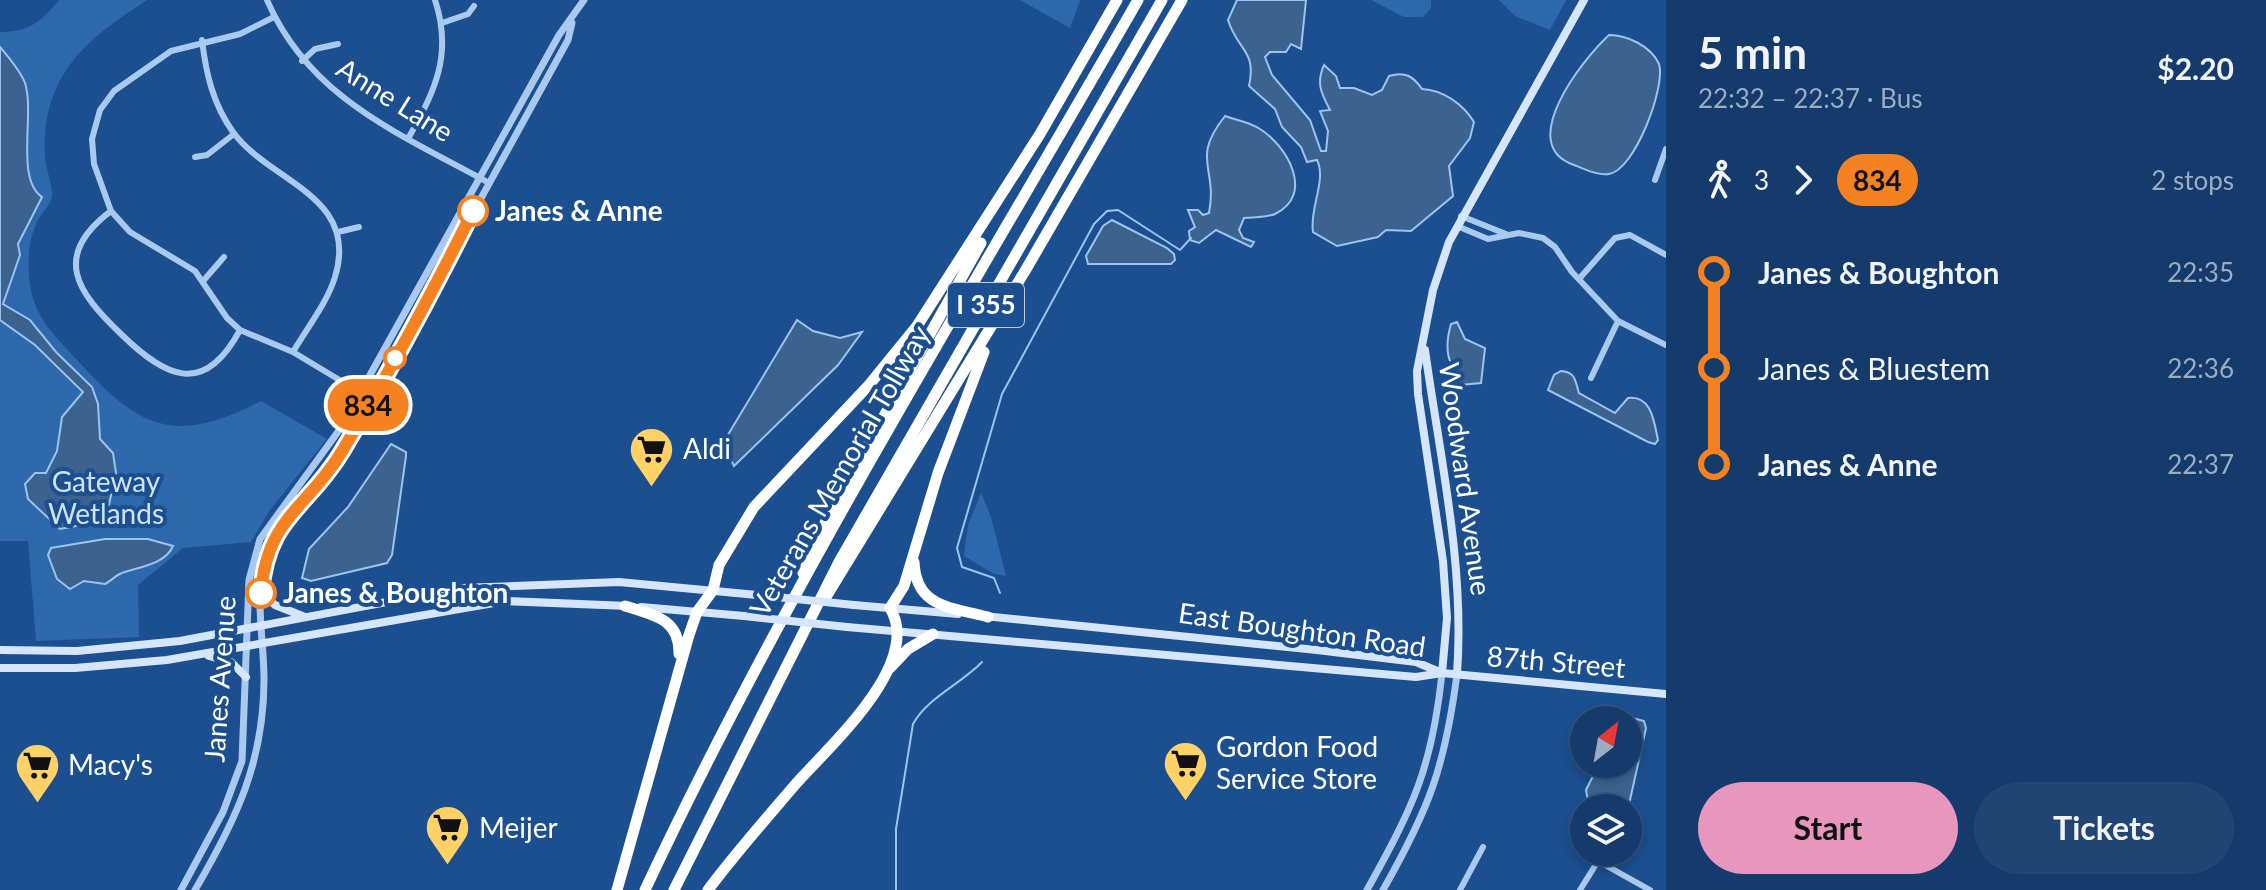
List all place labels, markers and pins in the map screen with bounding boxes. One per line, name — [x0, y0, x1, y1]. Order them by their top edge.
place label: Janes & Anne — [495, 193, 663, 227]
marker: Janes & Anne — [458, 196, 488, 226]
unlabelled marker — [384, 347, 406, 369]
supermarket icon: Aldi — [628, 425, 676, 488]
place label: Aldi — [683, 431, 731, 465]
place label: Janes & Boughton — [283, 575, 508, 609]
marker: Janes & Boughton — [246, 578, 276, 608]
place label: Gordon Food Service Store — [1216, 729, 1378, 795]
supermarket icon: Gordon Food Service Store — [1161, 739, 1209, 802]
supermarket icon: Macy's — [13, 741, 61, 804]
place label: Macy's — [68, 747, 153, 781]
supermarket icon: Meijer — [424, 804, 472, 867]
place label: Meijer — [479, 810, 558, 844]

